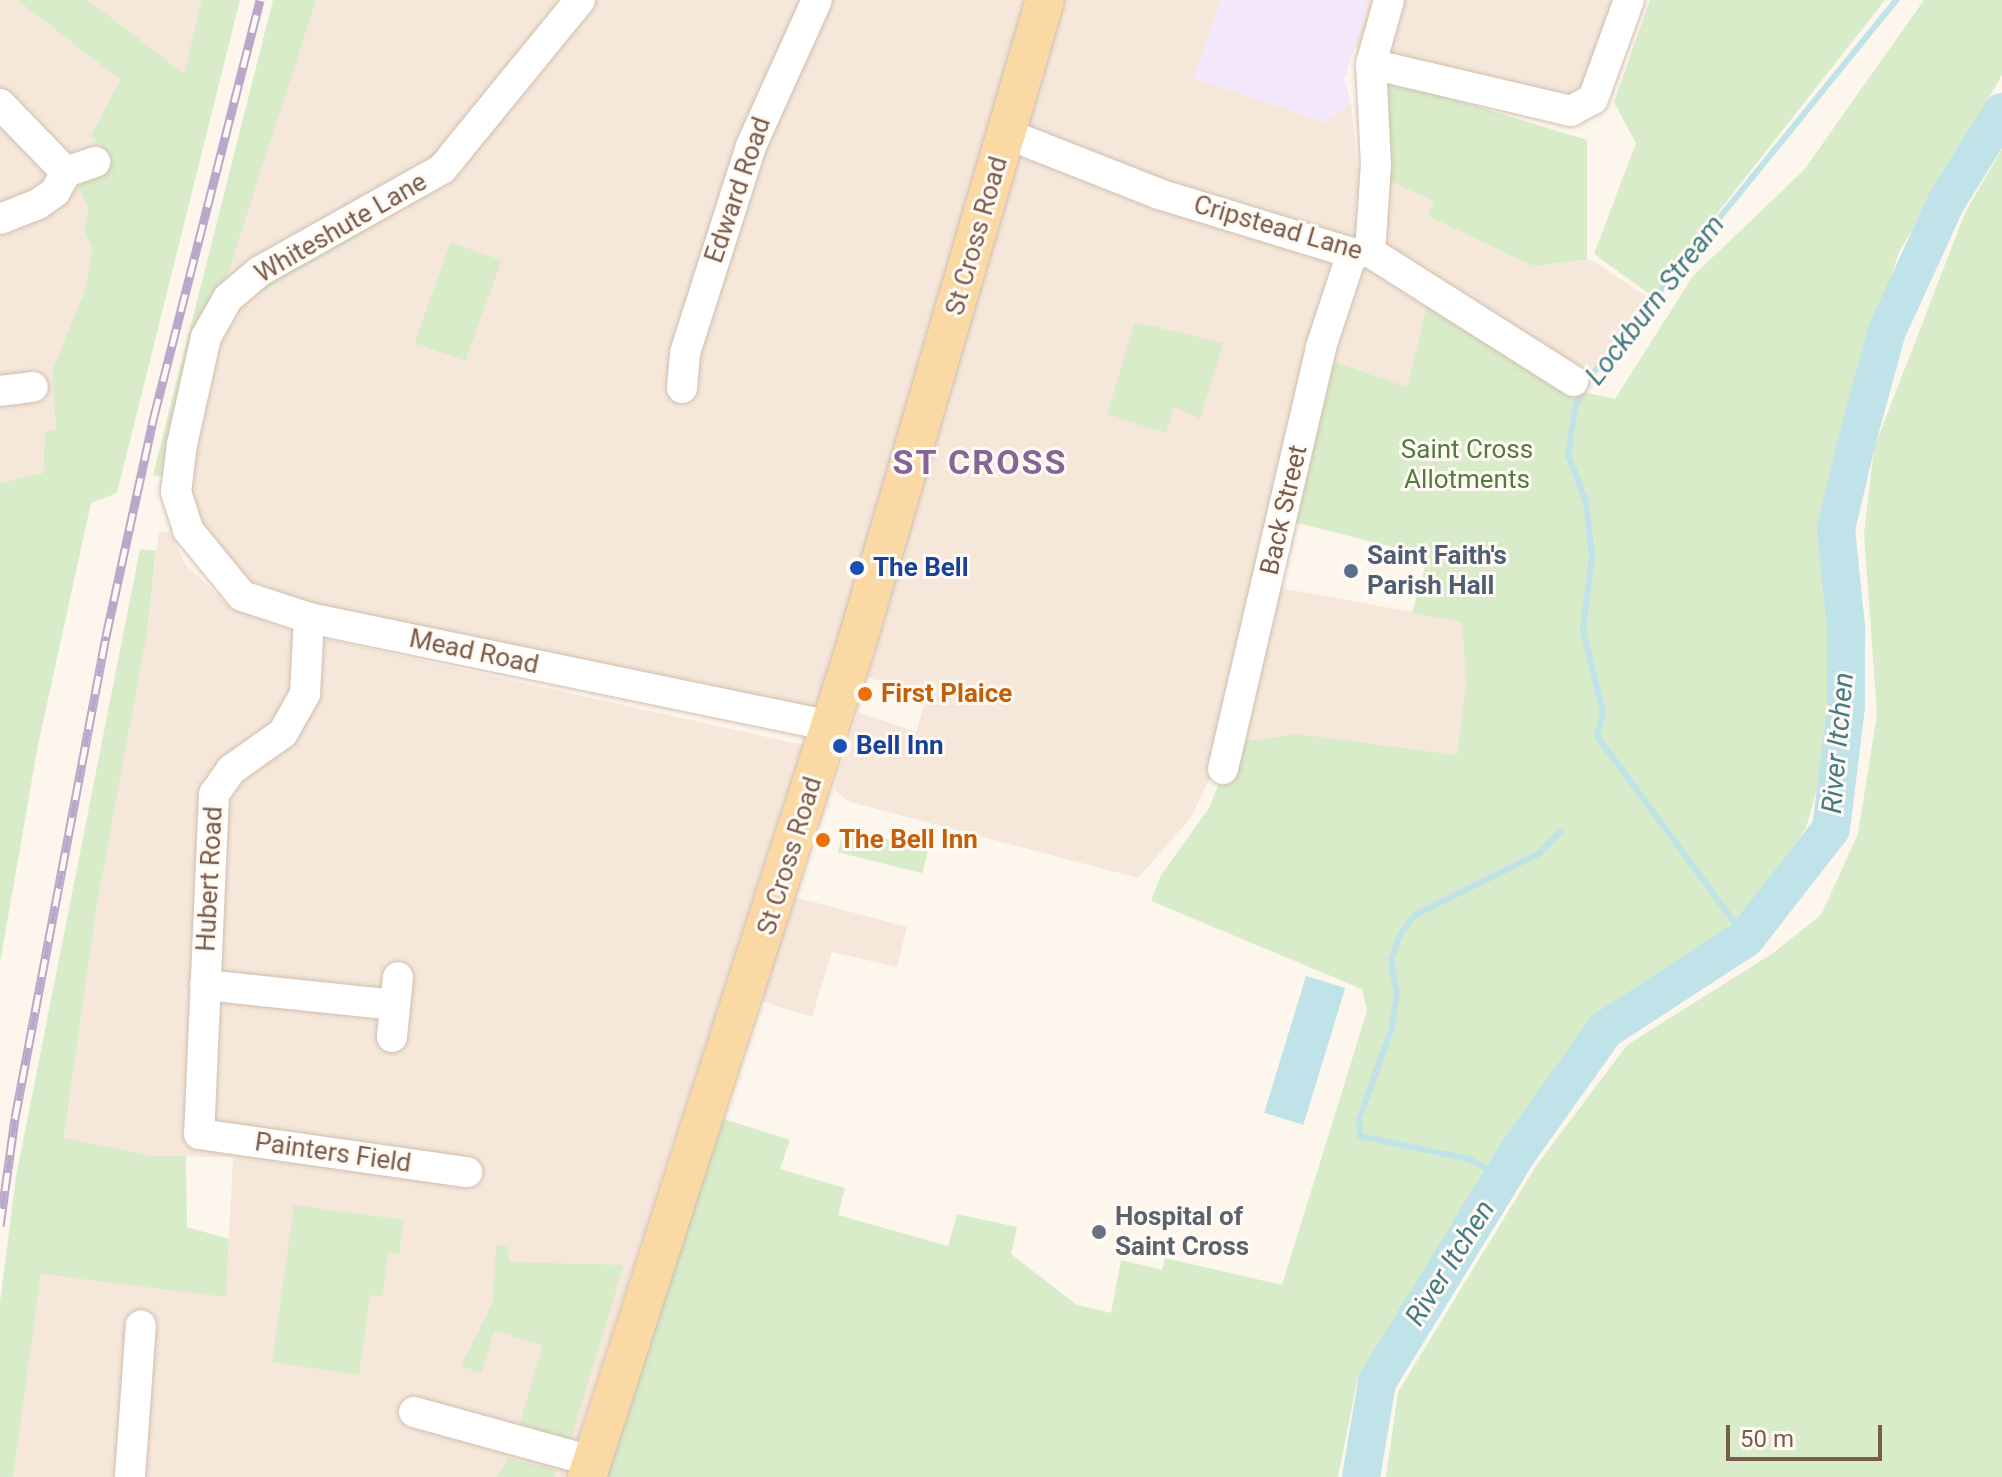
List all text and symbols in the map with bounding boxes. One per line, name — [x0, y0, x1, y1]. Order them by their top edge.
street label: Edward Road — [698, 113, 778, 267]
street label: St Cross Road — [939, 153, 1015, 319]
street label: Whiteshute Lane — [250, 166, 432, 290]
street label: Cripstead Lane — [1190, 189, 1366, 267]
water label: Lockburn Stream — [1578, 208, 1732, 392]
park label: Saint Cross Allotments — [1401, 434, 1533, 496]
street label: Back Street — [1254, 442, 1314, 578]
district label: ST CROSS — [892, 443, 1068, 483]
place label: Saint Faith's Parish Hall — [1367, 540, 1507, 602]
place label: The Bell — [873, 552, 969, 584]
marker: The Bell — [848, 559, 866, 577]
marker: Saint Faith's Parish Hall — [1342, 562, 1360, 580]
street label: Mead Road — [406, 623, 542, 681]
water label: River Itchen — [1815, 671, 1861, 815]
place label: First Plaice — [881, 678, 1012, 710]
marker: First Plaice — [856, 685, 874, 703]
place label: Bell Inn — [856, 730, 944, 762]
marker: Bell Inn — [831, 737, 849, 755]
street label: St Cross Road — [751, 773, 829, 939]
street label: Hubert Road — [191, 806, 229, 952]
place label: The Bell Inn — [839, 824, 978, 856]
marker: The Bell Inn — [814, 831, 832, 849]
street label: Painters Field — [253, 1127, 413, 1179]
water label: River Itchen — [1398, 1194, 1502, 1332]
place label: Hospital of Saint Cross — [1115, 1201, 1249, 1262]
marker: Hospital of Saint Cross — [1090, 1223, 1108, 1241]
scale bar — [1730, 1409, 1886, 1459]
text: 50 m — [1740, 1425, 1794, 1453]

